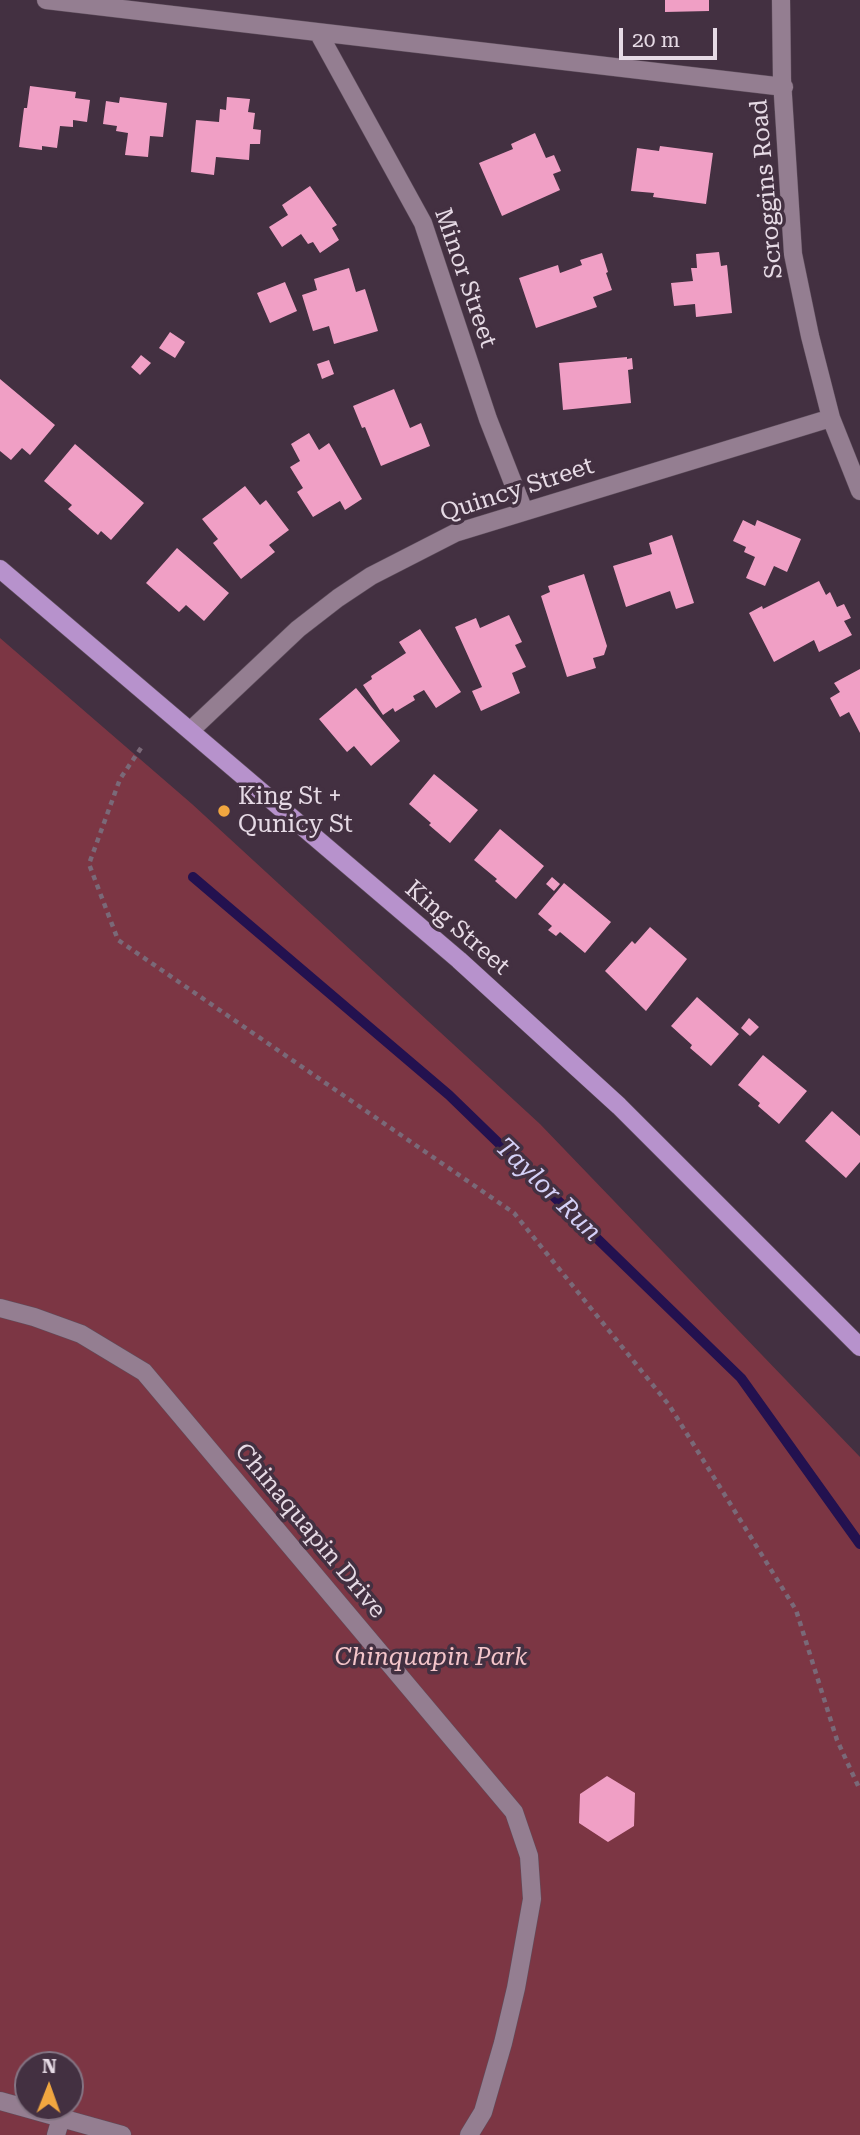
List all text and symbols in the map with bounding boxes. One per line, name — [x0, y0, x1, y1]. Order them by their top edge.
scale bar — [622, 14, 720, 58]
text: 20 m — [632, 28, 680, 52]
street label: Scroggins Road — [745, 98, 789, 280]
street label: Minor Street — [428, 205, 502, 351]
street label: Quincy Street — [437, 452, 597, 528]
place label: King St + Qunicy St — [238, 783, 353, 839]
marker: King St + Qunicy St — [216, 803, 232, 819]
street label: King Street — [399, 875, 515, 981]
water label: Taylor Run — [488, 1132, 608, 1248]
street label: Chinaquapin Drive — [228, 1438, 392, 1624]
park label: Chinquapin Park — [335, 1644, 527, 1672]
north arrow — [14, 2051, 84, 2121]
text: N — [42, 2055, 57, 2078]

